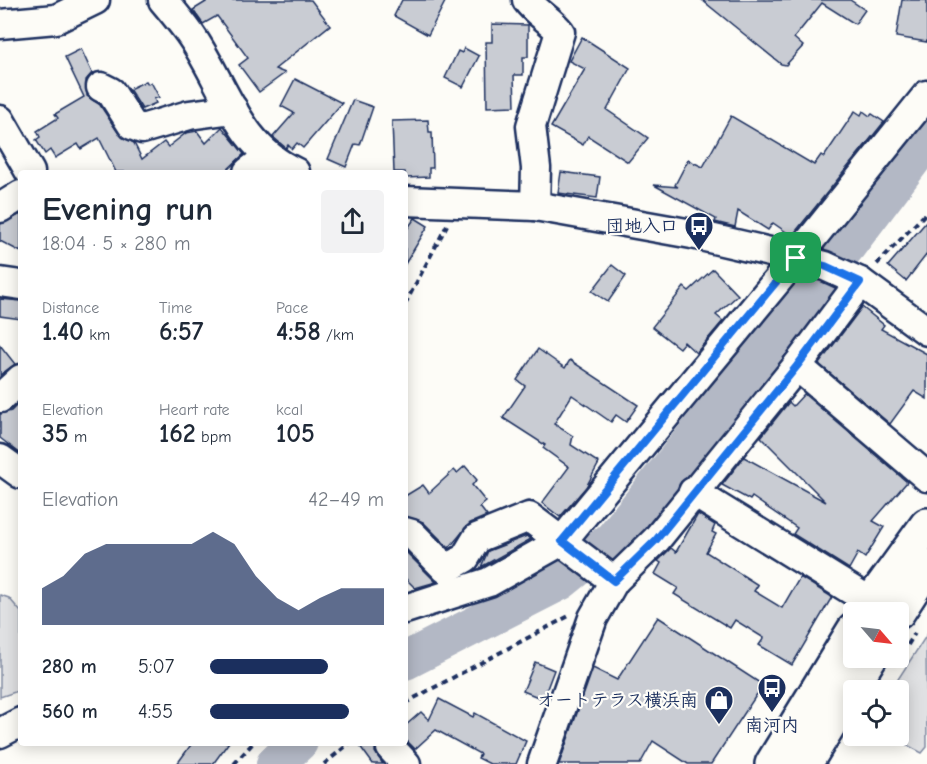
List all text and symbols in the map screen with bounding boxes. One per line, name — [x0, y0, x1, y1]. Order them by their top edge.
text: Evening run — [42, 190, 213, 228]
button: share — [321, 190, 384, 253]
bus stop icon: 団地入口 — [683, 210, 715, 252]
place label: 団地入口 — [606, 216, 678, 237]
text: 18:04 · 5 × 280 m — [42, 232, 190, 255]
pin — [770, 232, 821, 283]
icon: arrive — [779, 241, 812, 274]
text: Distance — [42, 299, 99, 317]
text: Time — [159, 299, 192, 317]
text: Pace — [276, 299, 308, 317]
text: 1.40 — [42, 317, 84, 347]
text: 6:57 — [159, 317, 204, 347]
text: 4:58 — [276, 317, 321, 347]
text: km — [84, 326, 110, 344]
text: /km — [321, 326, 354, 344]
text: Elevation — [42, 401, 103, 419]
text: Heart rate — [159, 401, 230, 419]
text: kcal — [276, 401, 303, 419]
text: 35 — [42, 419, 69, 449]
text: 162 — [159, 419, 196, 449]
text: 105 — [276, 419, 315, 449]
text: m — [69, 428, 87, 446]
text: bpm — [196, 428, 231, 446]
text: Elevation — [42, 488, 119, 511]
text: 42–49 m — [308, 488, 384, 511]
north arrow — [843, 602, 909, 668]
map controls — [843, 602, 909, 746]
text: 280 m — [42, 655, 97, 678]
text: 5:07 — [138, 655, 174, 678]
bus stop icon: 南河内 — [756, 672, 788, 714]
button: locate — [843, 680, 909, 746]
shop icon: オートテラス横浜南 — [703, 684, 735, 726]
place label: オートテラス横浜南 — [537, 690, 698, 711]
text: 560 m — [42, 700, 98, 723]
text: 4:55 — [138, 700, 173, 723]
place label: 南河内 — [745, 715, 799, 736]

